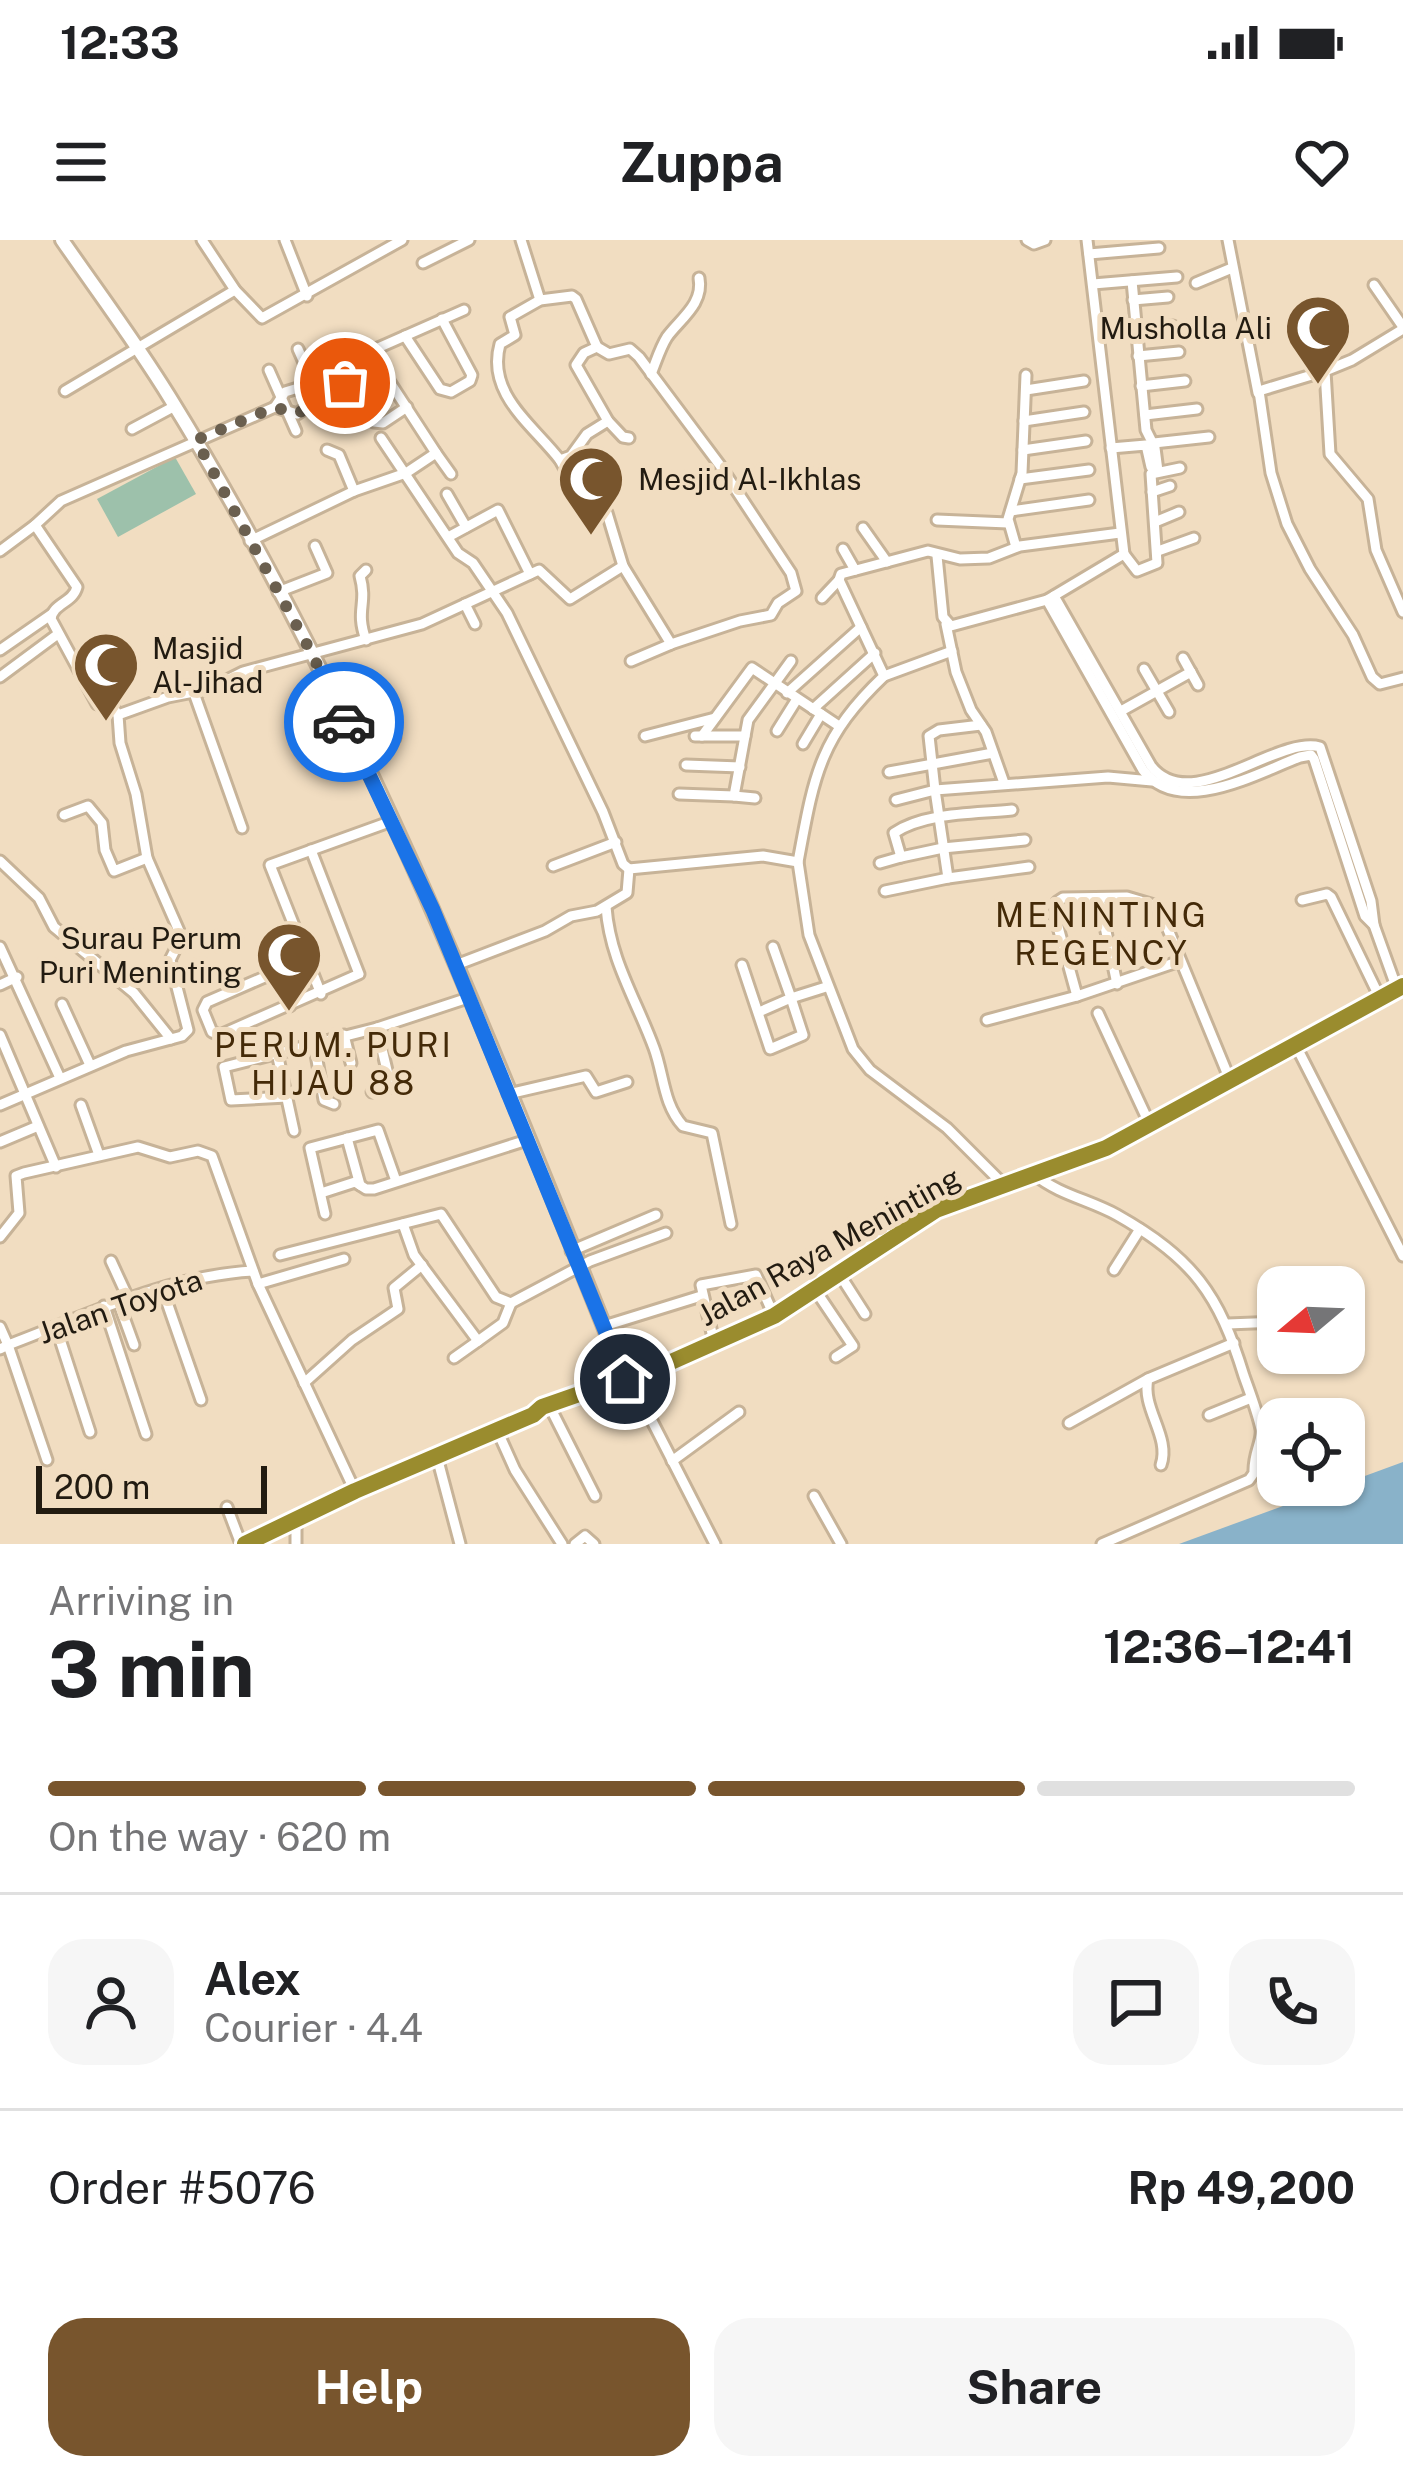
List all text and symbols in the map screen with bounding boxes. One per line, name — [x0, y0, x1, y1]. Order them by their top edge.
text: 12:33 — [60, 16, 180, 69]
icon: menu — [48, 129, 114, 195]
icon: heart — [1289, 129, 1355, 195]
text: Zuppa — [619, 131, 784, 194]
mosque icon: Musholla Ali — [1283, 293, 1353, 387]
place label: Musholla Ali — [1099, 310, 1272, 346]
pin — [294, 332, 396, 434]
icon: bag — [312, 350, 378, 416]
mosque icon: Mesjid Al-Ikhlas — [556, 444, 626, 538]
place label: Mesjid Al-Ikhlas — [638, 461, 861, 497]
mosque icon: Masjid Al-Jihad — [71, 630, 141, 724]
place label: Masjid Al-Jihad — [152, 630, 263, 700]
courier — [284, 662, 404, 782]
icon: car — [311, 689, 377, 755]
district label: MENINTING REGENCY — [995, 896, 1209, 972]
place label: Surau Perum Puri Meninting — [39, 920, 242, 990]
mosque icon: Surau Perum Puri Meninting — [254, 920, 324, 1014]
district label: PERUM. PURI HIJAU 88 — [214, 1026, 454, 1102]
street label: Jalan Raya Meninting — [692, 1159, 966, 1333]
street label: Jalan Toyota — [33, 1261, 207, 1351]
north arrow — [1257, 1266, 1365, 1374]
map controls — [1257, 1266, 1365, 1506]
pin — [574, 1328, 676, 1430]
icon: home — [592, 1346, 658, 1412]
button: locate — [1257, 1398, 1365, 1506]
scale bar — [36, 1460, 267, 1513]
text: 200 m — [54, 1468, 150, 1506]
text: Arriving in — [48, 1578, 234, 1624]
text: 12:36–12:41 — [1103, 1620, 1355, 1673]
text: 3 min — [48, 1623, 255, 1715]
text: On the way · 620 m — [48, 1814, 391, 1860]
button: person — [48, 1939, 174, 2065]
button: chat — [1073, 1939, 1199, 2065]
button: phone — [1229, 1939, 1355, 2065]
text: Alex — [204, 1952, 301, 2005]
text: Courier · 4.4 — [204, 2005, 423, 2051]
text: Order #5076 — [48, 2161, 316, 2214]
text: Rp 49,200 — [1128, 2161, 1355, 2214]
button: Help — [48, 2318, 690, 2456]
button: Share — [714, 2318, 1355, 2456]

